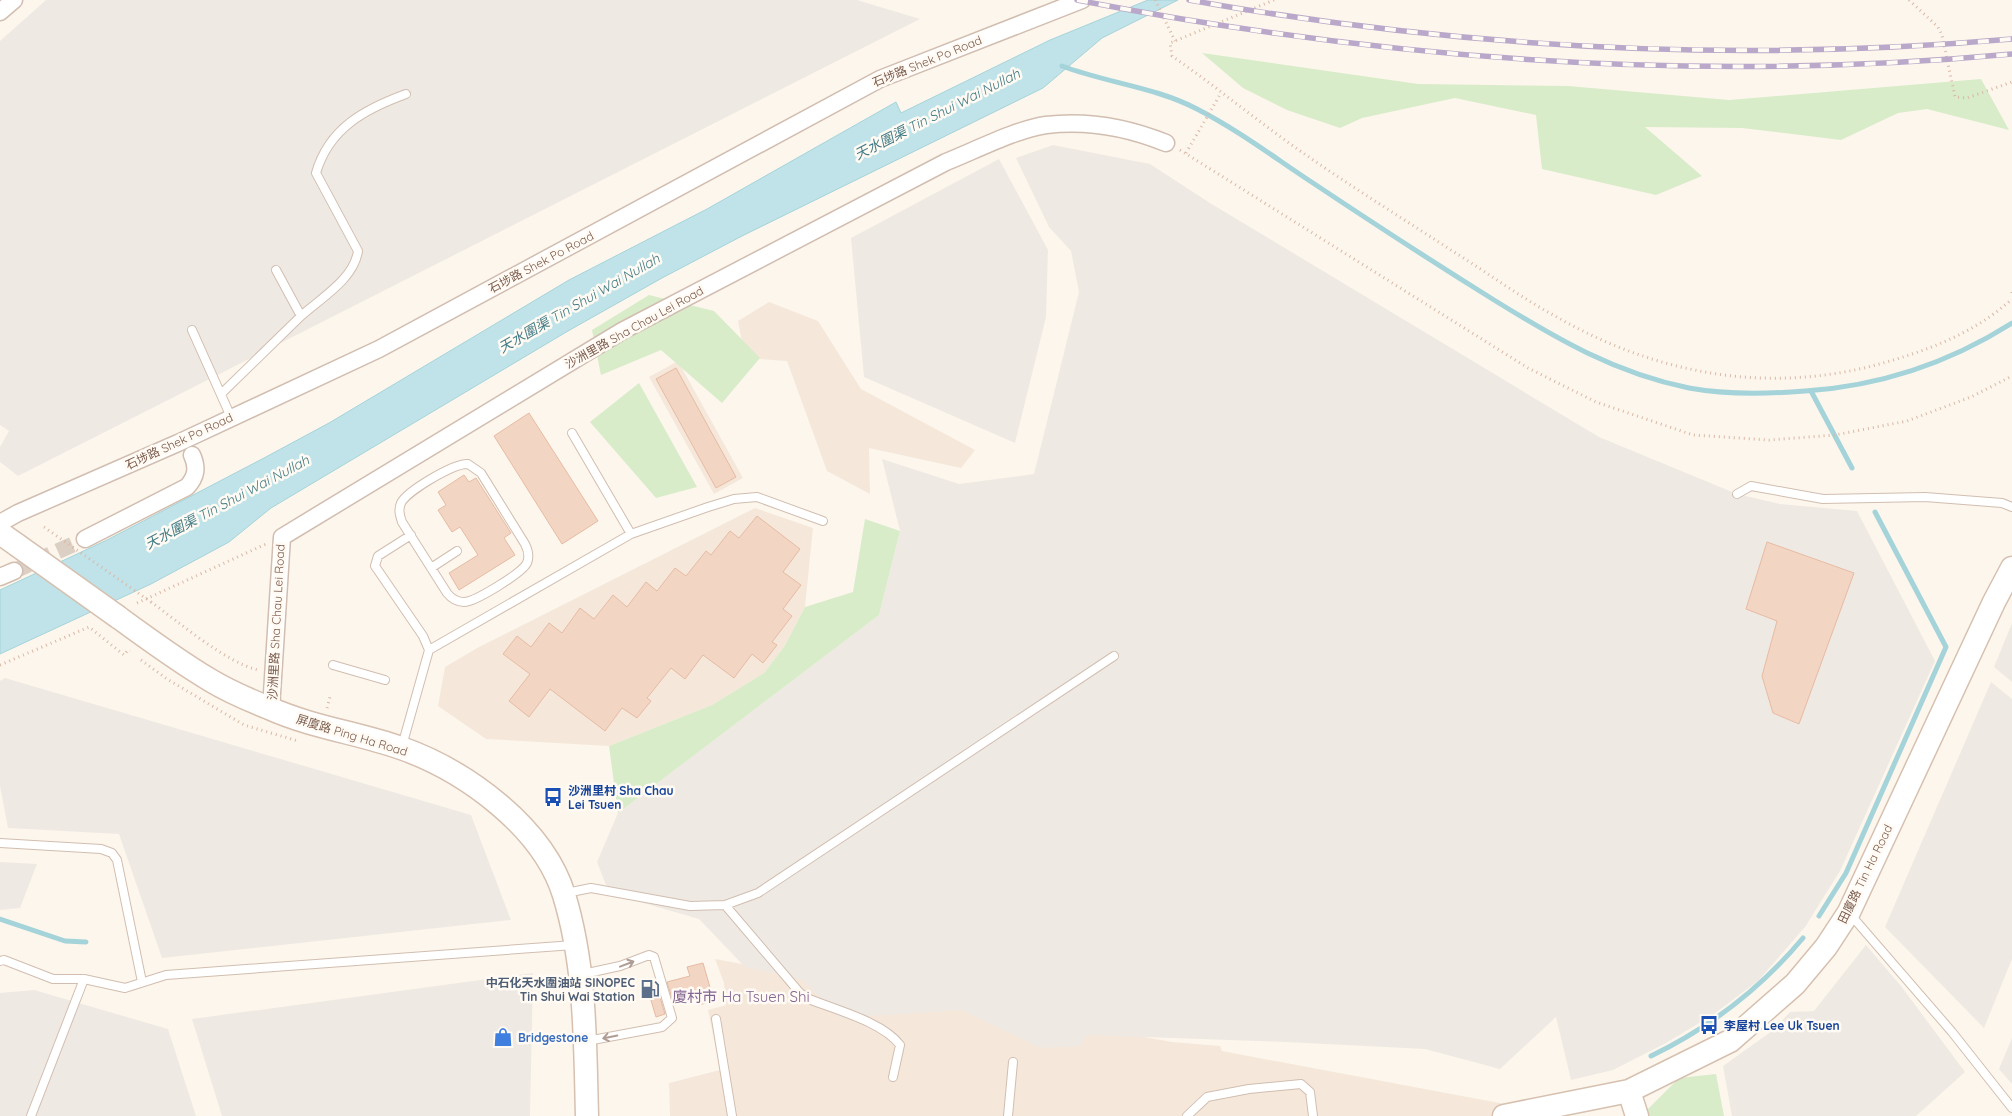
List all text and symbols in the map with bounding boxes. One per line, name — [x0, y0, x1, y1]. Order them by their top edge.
street label: 石埗路 Shek Po Road — [870, 32, 984, 90]
water label: 天水圍渠 Tin Shui Wai Nullah — [851, 64, 1024, 164]
street label: 石埗路 Shek Po Road — [486, 228, 596, 296]
water label: 天水圍渠 Tin Shui Wai Nullah — [495, 249, 664, 357]
street label: 沙洲里路 Sha Chau Lei Road — [562, 283, 706, 371]
street label: 石埗路 Shek Po Road — [123, 410, 235, 472]
water label: 天水圍渠 Tin Shui Wai Nullah — [142, 450, 313, 553]
street label: 沙洲里路 Sha Chau Lei Road — [264, 544, 288, 700]
street label: 屏廈路 Ping Ha Road — [294, 711, 410, 759]
place label: 沙洲里村 Sha Chau Lei Tsuen — [568, 783, 673, 812]
bus stop icon: 沙洲里村 Sha Chau Lei Tsuen — [542, 786, 564, 808]
street label: 田廈路 Tin Ha Road — [1835, 822, 1895, 926]
one-way arrow — [619, 959, 634, 968]
place label: 中石化天水圍油站 SINOPEC Tin Shui Wai Station — [486, 975, 635, 1004]
fuel station icon: 中石化天水圍油站 SINOPEC Tin Shui Wai Station — [639, 978, 661, 1000]
district label: 廈村市 Ha Tsuen Shi — [672, 987, 810, 1006]
bus stop icon: 李屋村 Lee Uk Tsuen — [1698, 1014, 1720, 1036]
place label: 李屋村 Lee Uk Tsuen — [1724, 1018, 1840, 1033]
shop icon: Bridgestone — [492, 1026, 514, 1048]
place label: Bridgestone — [518, 1030, 588, 1045]
one-way arrow — [602, 1033, 618, 1042]

